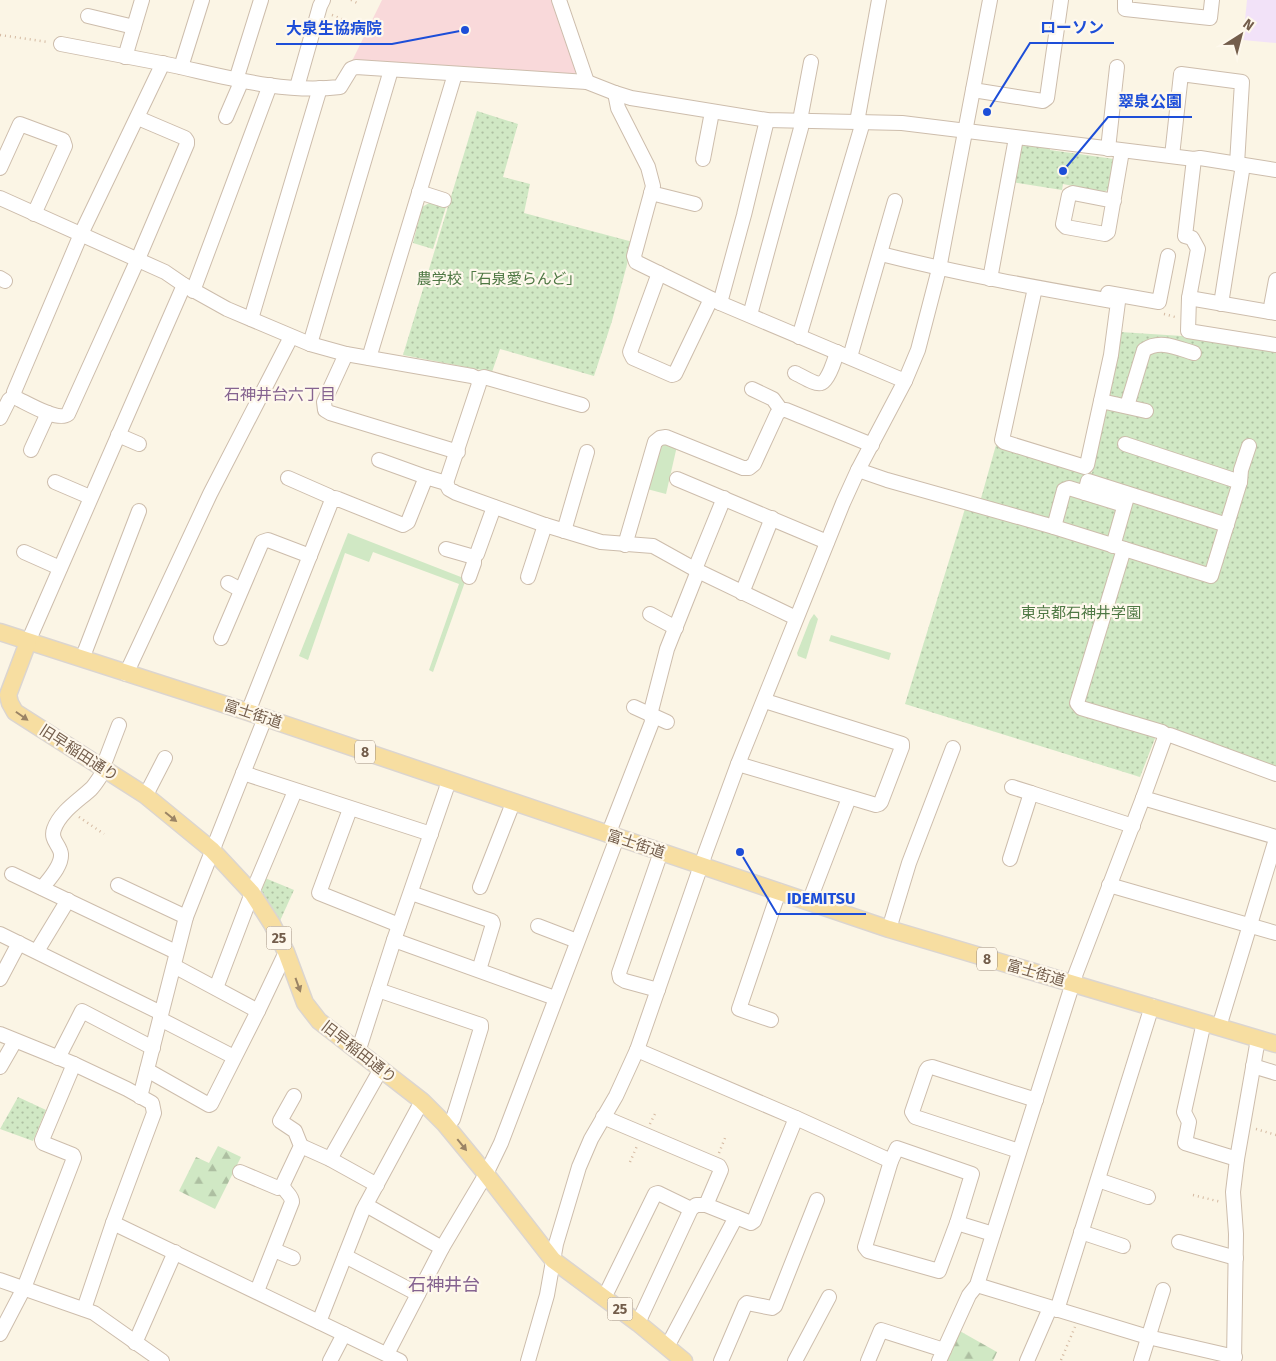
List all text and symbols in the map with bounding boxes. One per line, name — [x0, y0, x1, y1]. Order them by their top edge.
north arrow — [1216, 10, 1266, 60]
callout: ローソン — [1030, 12, 1114, 43]
callout: 大泉生協病院 — [276, 13, 392, 44]
text: N — [1240, 15, 1257, 34]
text: ローソン — [1040, 18, 1104, 37]
text: 大泉生協病院 — [286, 19, 382, 38]
callout: 翠泉公園 — [1108, 86, 1192, 117]
text: 翠泉公園 — [1118, 92, 1182, 111]
park label: 農学校「石泉愛らんど」 — [417, 270, 581, 288]
district label: 石神井台六丁目 — [224, 385, 336, 404]
park label: 東京都石神井学園 — [1021, 604, 1141, 622]
street label: 富士街道 — [222, 696, 284, 732]
one-way arrow — [15, 711, 29, 721]
street label: 旧早稲田通り — [36, 721, 122, 785]
road number: 8 — [355, 740, 375, 764]
one-way arrow — [164, 811, 177, 822]
street label: 富士街道 — [605, 826, 667, 862]
callout: IDEMITSU — [777, 883, 866, 914]
text: IDEMITSU — [787, 889, 855, 908]
road number: 25 — [266, 926, 292, 950]
road number: 8 — [977, 948, 997, 971]
street label: 富士街道 — [1005, 956, 1067, 990]
one-way arrow — [294, 978, 302, 993]
street label: 旧早稲田通り — [318, 1017, 400, 1087]
one-way arrow — [457, 1139, 468, 1152]
district label: 石神井台 — [408, 1274, 480, 1296]
road number: 25 — [608, 1298, 632, 1320]

